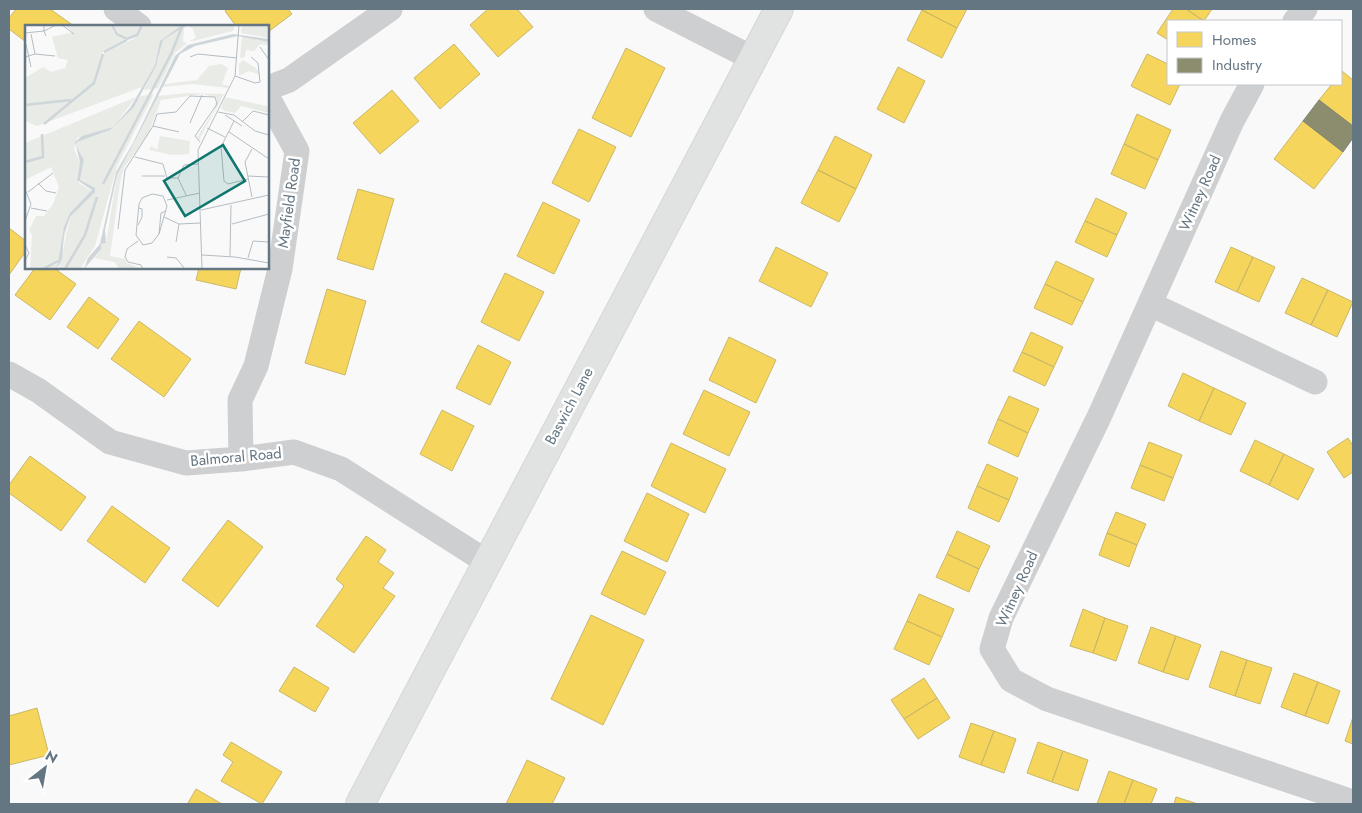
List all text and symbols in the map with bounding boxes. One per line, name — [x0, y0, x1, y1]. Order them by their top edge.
legend — [1167, 20, 1342, 85]
inset map — [25, 25, 269, 269]
text: Homes — [1212, 29, 1256, 51]
text: Industry — [1212, 54, 1262, 76]
street label: Witney Road — [1173, 151, 1227, 235]
street label: Mayfield Road — [272, 157, 306, 249]
street label: Baswich Lane — [539, 363, 599, 449]
street label: Balmoral Road — [189, 442, 283, 472]
street label: Witney Road — [990, 547, 1044, 631]
north arrow — [20, 743, 70, 793]
text: N — [42, 745, 62, 768]

